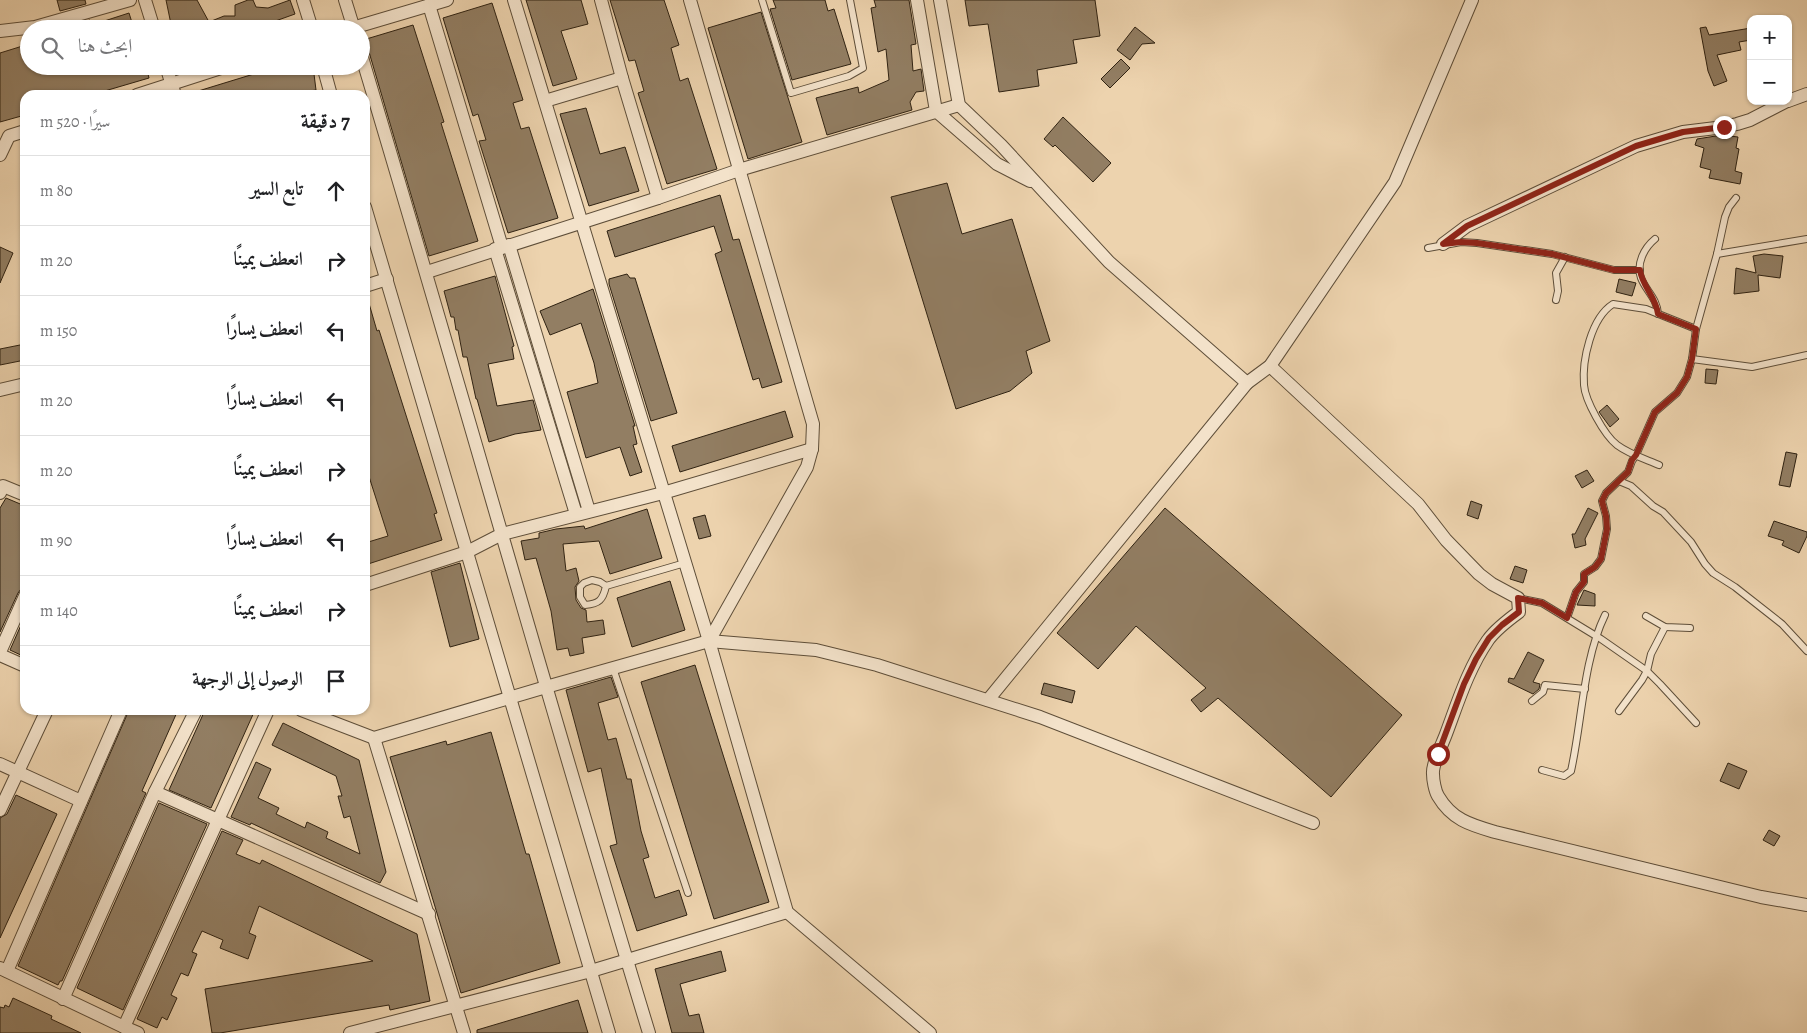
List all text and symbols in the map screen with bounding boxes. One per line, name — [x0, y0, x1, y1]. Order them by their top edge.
map controls — [1747, 15, 1792, 105]
button: + — [1747, 15, 1792, 60]
search box — [20, 20, 370, 75]
text: ابحث هنا — [78, 33, 132, 59]
icon: search — [38, 34, 66, 62]
button: − — [1747, 60, 1792, 105]
text: 7 دقيقة — [301, 107, 350, 135]
text: سيرًا · 520 m — [40, 111, 110, 133]
route end — [1713, 116, 1736, 139]
text: تابع السير — [250, 176, 303, 202]
icon: ahead — [322, 177, 350, 205]
text: 80 m — [40, 180, 73, 202]
text: انعطف يمينًا — [233, 246, 303, 272]
icon: right — [322, 247, 350, 275]
text: 20 m — [40, 250, 73, 272]
text: انعطف يسارًا — [226, 316, 303, 342]
icon: left — [322, 317, 350, 345]
text: 150 m — [40, 320, 77, 342]
text: انعطف يسارًا — [226, 386, 303, 412]
icon: left — [322, 387, 350, 415]
text: 20 m — [40, 390, 73, 412]
text: انعطف يمينًا — [233, 456, 303, 482]
icon: right — [322, 457, 350, 485]
text: 20 m — [40, 460, 73, 482]
text: انعطف يسارًا — [226, 526, 303, 552]
icon: left — [322, 527, 350, 555]
text: 90 m — [40, 530, 72, 552]
text: انعطف يمينًا — [233, 596, 303, 622]
icon: right — [322, 597, 350, 625]
text: 140 m — [40, 600, 78, 622]
text: الوصول إلى الوجهة — [192, 666, 303, 692]
icon: arrive — [322, 667, 350, 695]
route start — [1427, 743, 1450, 766]

